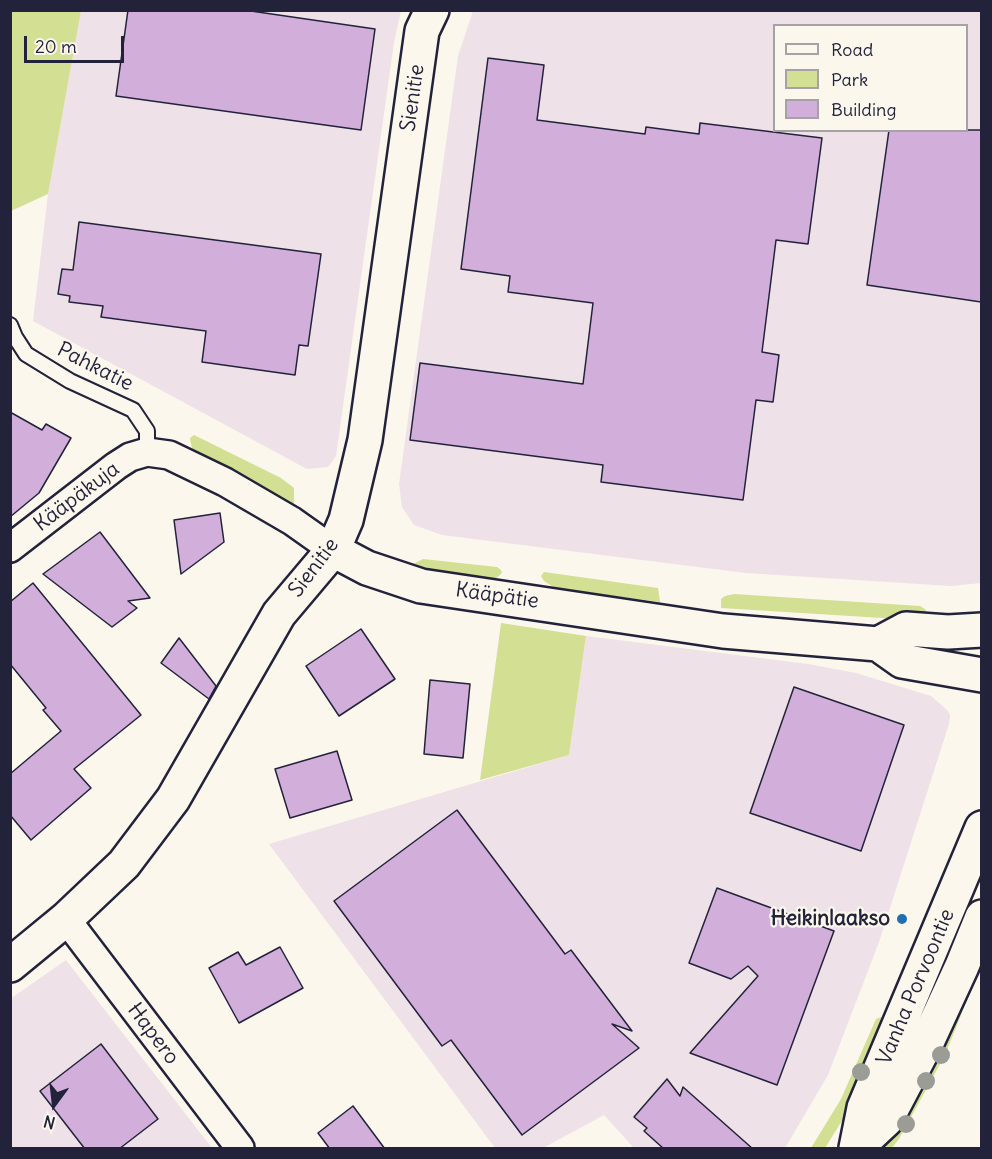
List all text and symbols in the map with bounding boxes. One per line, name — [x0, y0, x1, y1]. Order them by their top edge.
scale bar — [27, 24, 128, 62]
legend — [773, 24, 968, 132]
text: 20 m — [35, 35, 77, 58]
text: Road — [831, 38, 873, 61]
street label: Sienitie — [396, 63, 430, 133]
text: Park — [831, 68, 868, 91]
text: Building — [831, 98, 896, 121]
street label: Pahkatie — [53, 337, 137, 397]
street label: Kääpäkuja — [29, 457, 125, 537]
street label: Sienitie — [284, 533, 344, 603]
street label: Kääpätie — [454, 578, 540, 614]
street label: Vanha Porvoontie — [872, 905, 960, 1069]
place label: Heikinlaakso — [771, 906, 890, 932]
marker: Heikinlaakso — [895, 912, 909, 926]
street label: Hapero — [122, 998, 184, 1070]
north arrow — [24, 1075, 84, 1135]
text: N — [41, 1111, 57, 1133]

